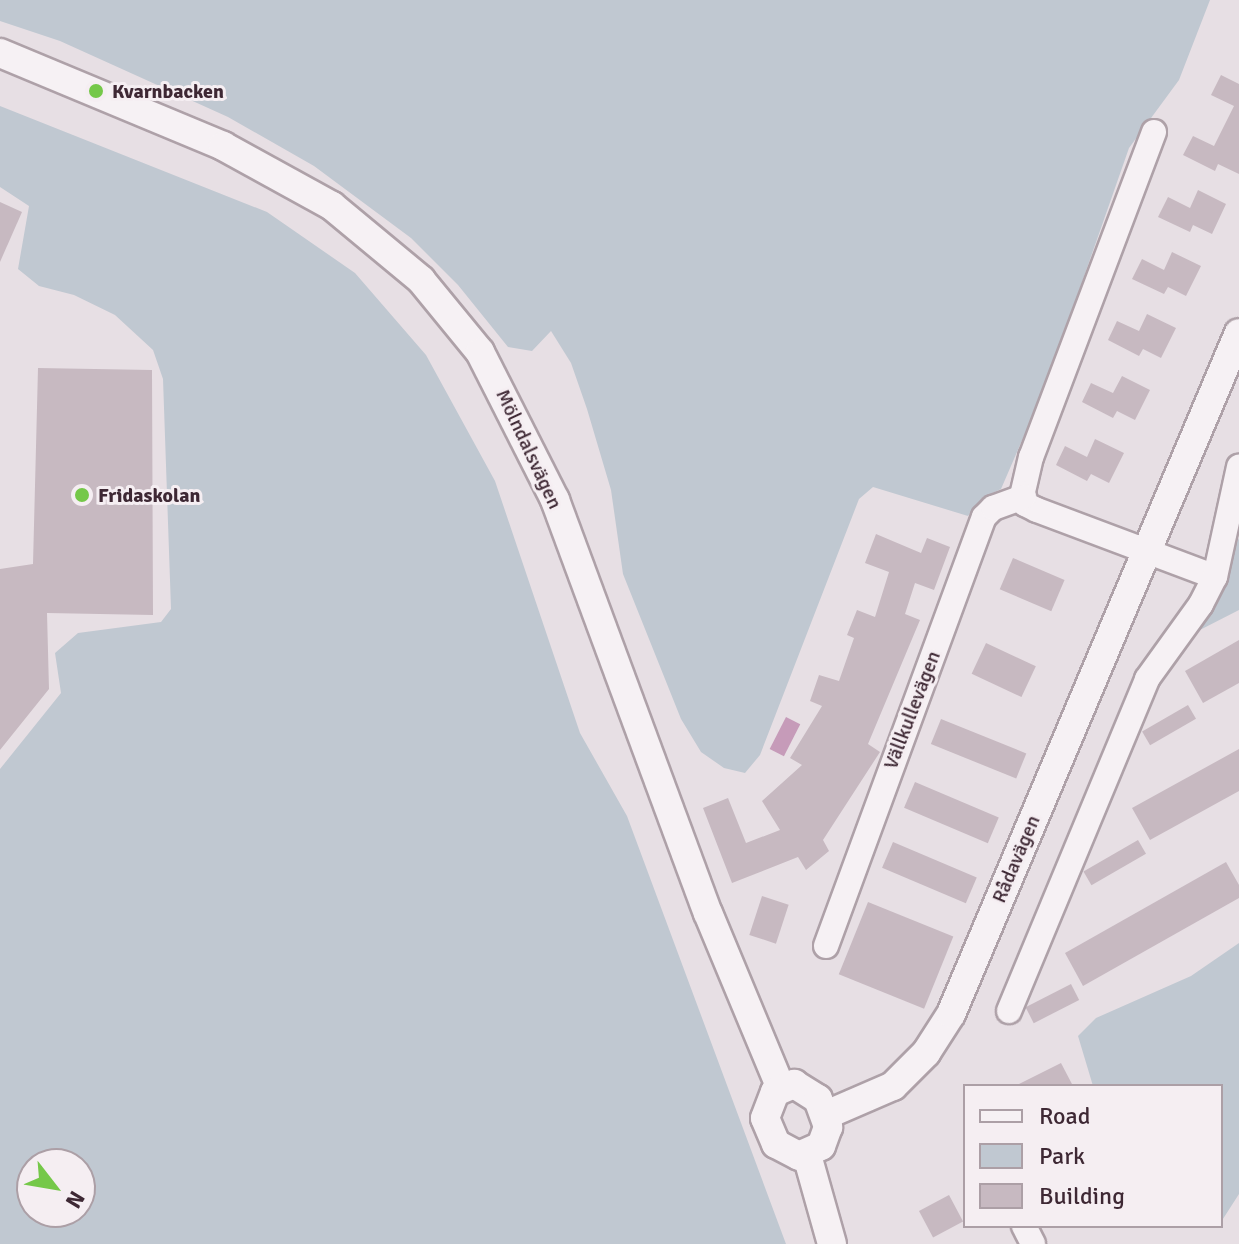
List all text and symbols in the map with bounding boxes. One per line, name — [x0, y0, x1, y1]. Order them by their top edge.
place label: Kvarnbacken — [112, 79, 224, 103]
marker: Kvarnbacken — [87, 82, 105, 100]
street label: Mölndalsvägen — [491, 385, 567, 513]
place label: Fridaskolan — [98, 483, 200, 507]
marker: Fridaskolan — [73, 486, 91, 504]
street label: Vällkullevägen — [878, 647, 946, 773]
street label: Rådavägen — [987, 812, 1045, 906]
legend — [963, 1084, 1223, 1228]
text: Road — [1039, 1101, 1090, 1131]
text: Park — [1039, 1141, 1085, 1171]
north arrow — [16, 1148, 96, 1228]
text: Building — [1039, 1181, 1125, 1211]
text: N — [60, 1186, 91, 1213]

